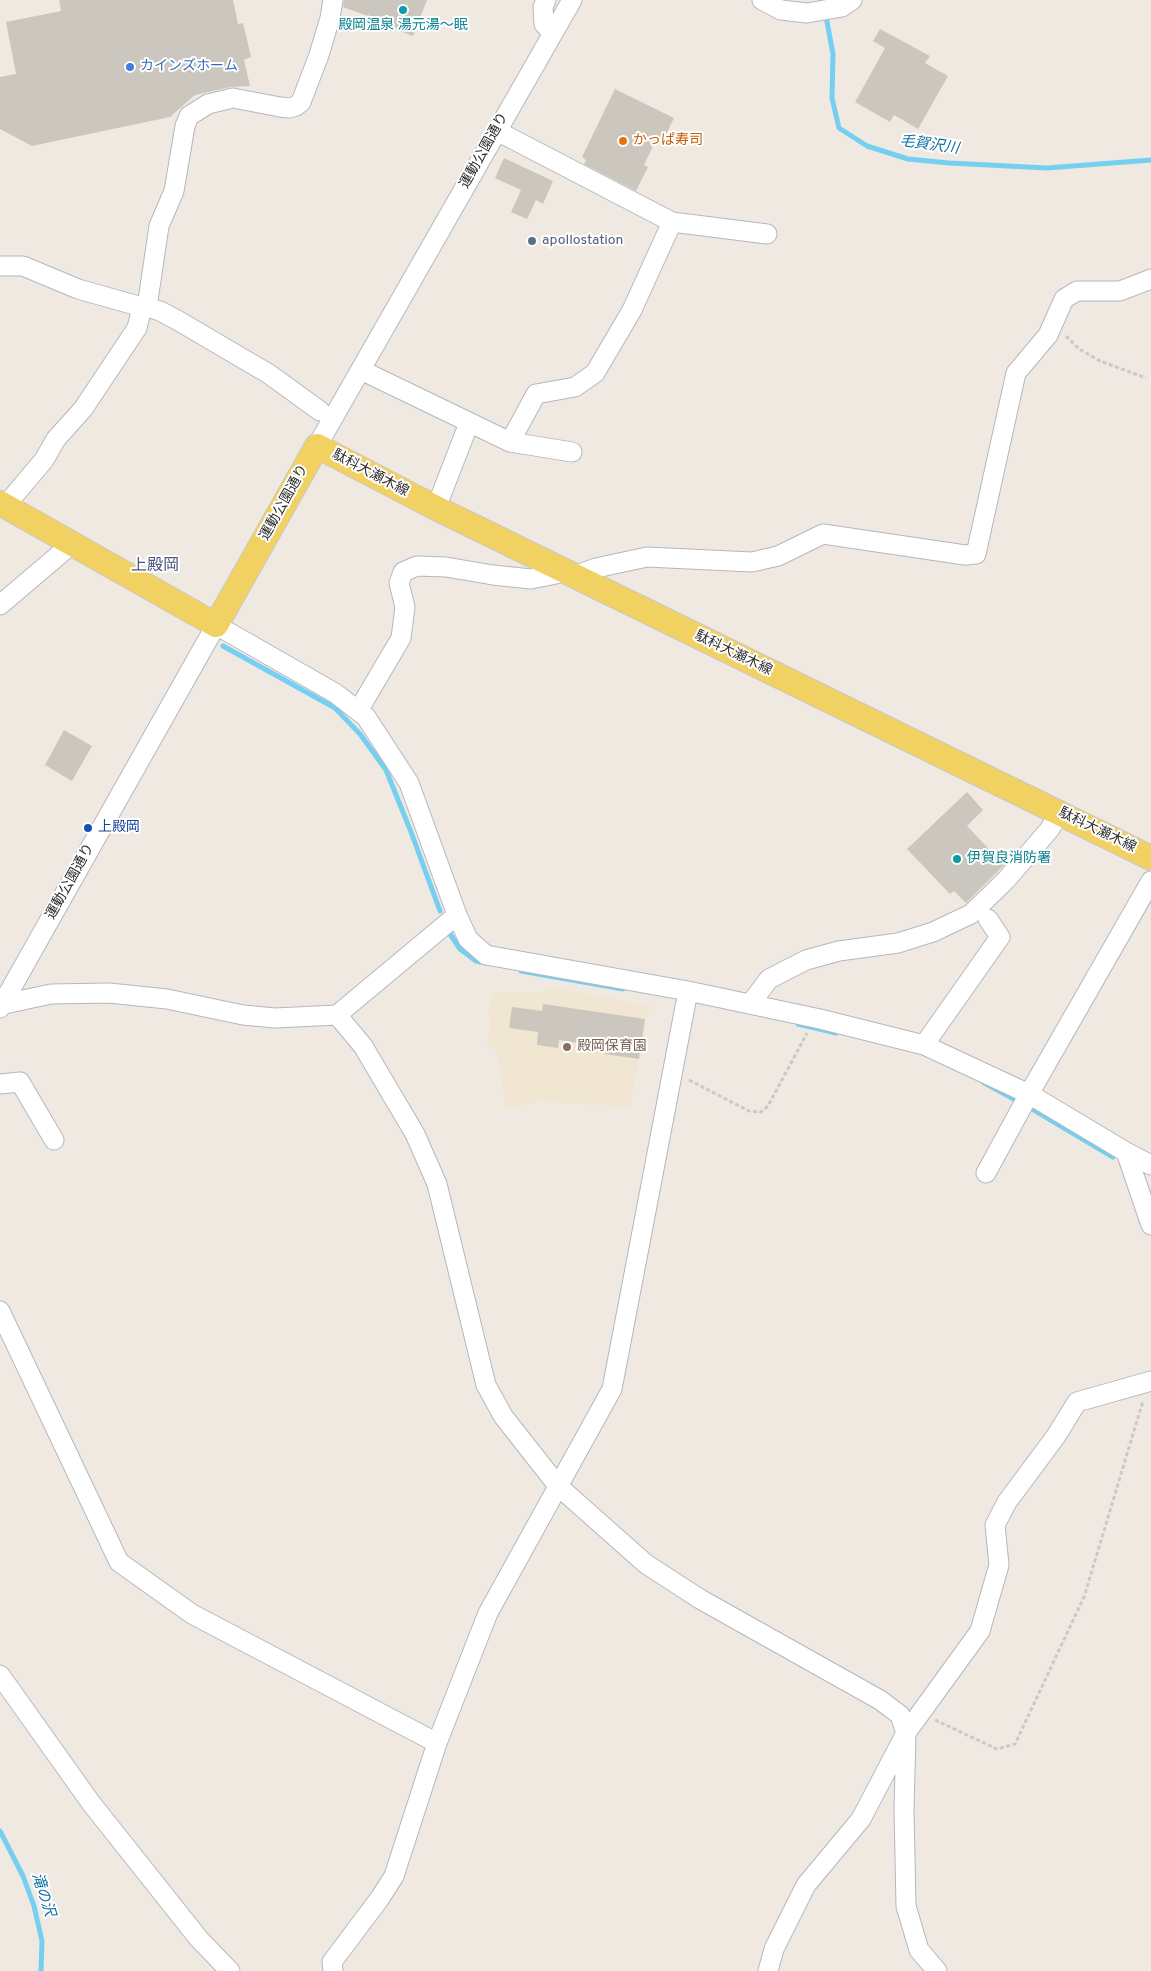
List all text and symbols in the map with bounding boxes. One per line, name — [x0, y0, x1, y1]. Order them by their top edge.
marker: 殿岡温泉 湯元湯～眠 — [397, 4, 409, 16]
place label: 殿岡温泉 湯元湯～眠 — [338, 18, 468, 34]
place label: カインズホーム — [140, 59, 238, 75]
marker: カインズホーム — [124, 61, 136, 73]
street label: 運動公園通り — [457, 110, 513, 192]
place label: かっぱ寿司 — [633, 133, 703, 149]
water label: 毛賀沢川 — [898, 133, 960, 159]
marker: かっぱ寿司 — [617, 135, 629, 147]
place label: apollostation — [542, 233, 623, 249]
marker: apollostation — [526, 235, 538, 247]
street label: 駄科大瀬木線 — [329, 447, 411, 501]
street label: 運動公園通り — [257, 462, 313, 544]
district label: 上殿岡 — [131, 557, 179, 577]
street label: 駄科大瀬木線 — [692, 628, 774, 680]
street label: 駄科大瀬木線 — [1056, 805, 1138, 857]
place label: 上殿岡 — [98, 820, 140, 836]
marker: 上殿岡 — [82, 822, 94, 834]
street label: 運動公園通り — [43, 841, 99, 923]
place label: 伊賀良消防署 — [967, 851, 1051, 867]
marker: 伊賀良消防署 — [951, 853, 963, 865]
place label: 殿岡保育園 — [577, 1039, 647, 1055]
marker: 殿岡保育園 — [561, 1041, 573, 1053]
water label: 滝の沢 — [26, 1871, 58, 1919]

